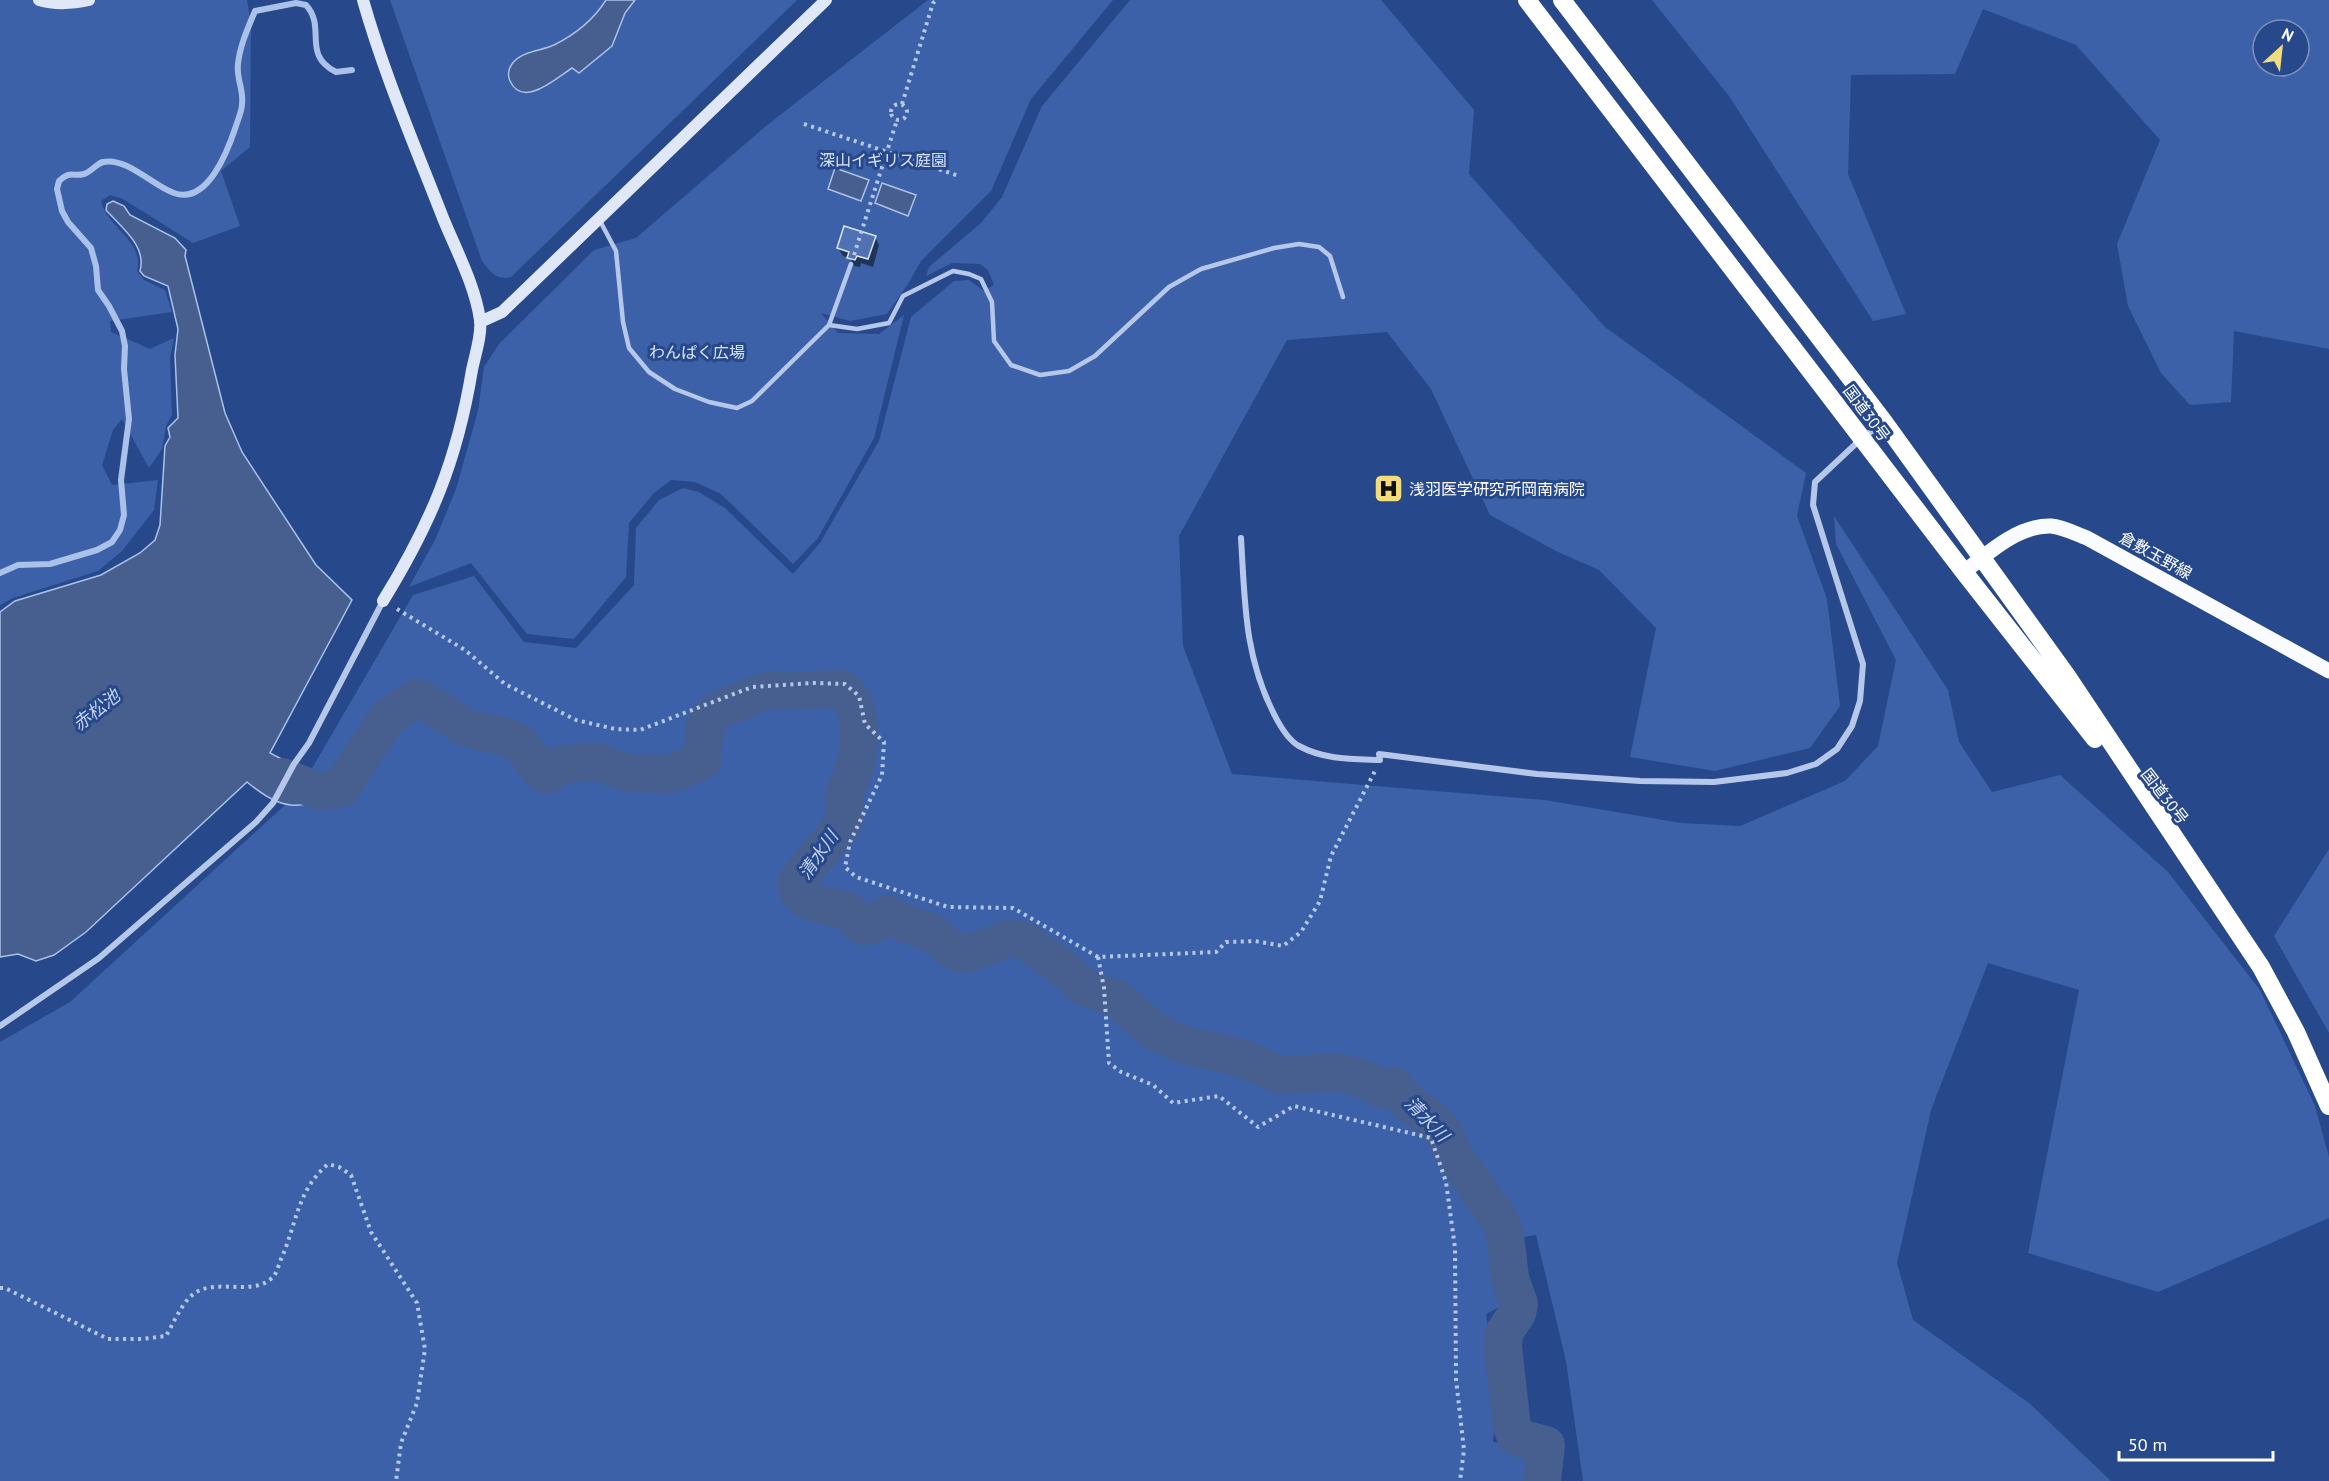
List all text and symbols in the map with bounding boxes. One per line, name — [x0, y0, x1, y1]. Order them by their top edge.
north arrow — [2251, 18, 2311, 78]
text: N — [2279, 23, 2297, 46]
park label: 深山イギリス庭園 — [819, 150, 947, 170]
park label: わんぱく広場 — [649, 342, 745, 362]
street label: 国道30号 — [1839, 381, 1895, 445]
hospital icon: 浅羽医学研究所岡南病院 — [1372, 473, 1404, 505]
place label: 浅羽医学研究所岡南病院 — [1409, 479, 1585, 499]
street label: 倉敷玉野線 — [2116, 527, 2196, 583]
water label: 赤松池 — [68, 683, 126, 736]
street label: 国道30号 — [2137, 764, 2193, 828]
water label: 清水川 — [793, 825, 844, 884]
water label: 清水川 — [1400, 1092, 1455, 1148]
scale bar — [2119, 1424, 2274, 1462]
text: 50 m — [2128, 1433, 2167, 1456]

